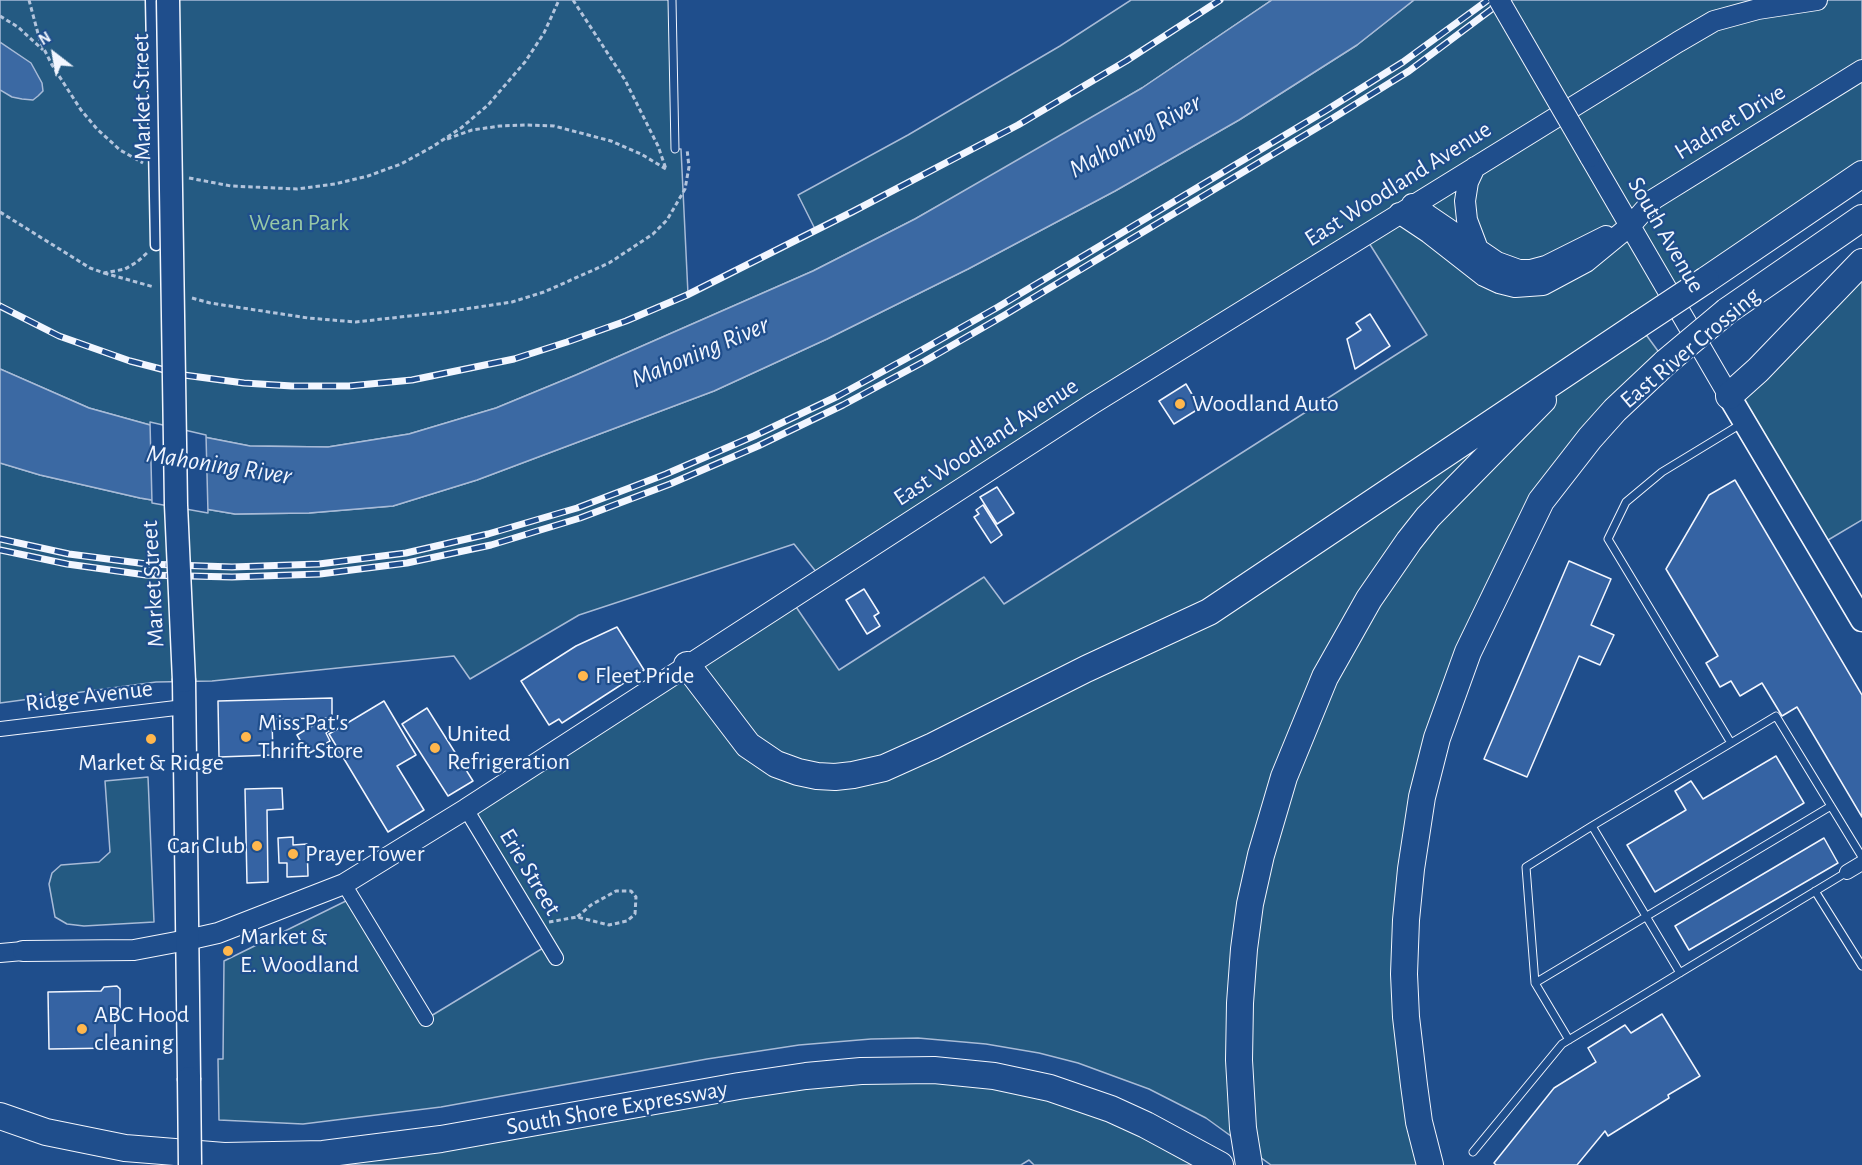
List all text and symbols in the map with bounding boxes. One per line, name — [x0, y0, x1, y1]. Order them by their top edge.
north arrow — [24, 24, 84, 84]
text: N — [36, 29, 54, 48]
street label: Market Street — [126, 33, 158, 161]
street label: Hadnet Drive — [1669, 78, 1791, 166]
water label: Mahoning River — [1063, 87, 1207, 185]
street label: East Woodland Avenue — [1299, 115, 1497, 253]
street label: South Avenue — [1621, 172, 1711, 298]
park label: Wean Park — [249, 209, 349, 237]
street label: East River Crossing — [1614, 281, 1766, 415]
water label: Mahoning River — [626, 309, 774, 395]
street label: East Woodland Avenue — [888, 371, 1084, 513]
place label: Woodland Auto — [1192, 390, 1339, 418]
marker: Woodland Auto — [1173, 397, 1187, 411]
water label: Mahoning River — [144, 438, 294, 492]
street label: Market Street — [135, 520, 171, 648]
place label: Fleet Pride — [595, 662, 694, 690]
marker: Fleet Pride — [576, 669, 590, 683]
street label: Ridge Avenue — [24, 674, 154, 718]
place label: Miss Pat's Thrift Store — [258, 709, 363, 765]
place label: United Refrigeration — [447, 720, 570, 776]
marker: Miss Pat's Thrift Store — [239, 730, 253, 744]
marker: Market & Ridge — [144, 732, 158, 746]
marker: United Refrigeration — [428, 741, 442, 755]
place label: Market & Ridge — [78, 749, 224, 777]
street label: Erie Street — [493, 823, 567, 921]
place label: Car Club — [167, 832, 245, 860]
marker: Car Club — [250, 839, 264, 853]
place label: Prayer Tower — [305, 840, 424, 868]
marker: Prayer Tower — [286, 847, 300, 861]
place label: Market & E. Woodland — [240, 923, 359, 979]
marker: Market & E. Woodland — [221, 944, 235, 958]
place label: ABC Hood cleaning — [94, 1001, 189, 1057]
marker: ABC Hood cleaning — [75, 1022, 89, 1036]
street label: South Shore Expressway — [504, 1074, 730, 1142]

